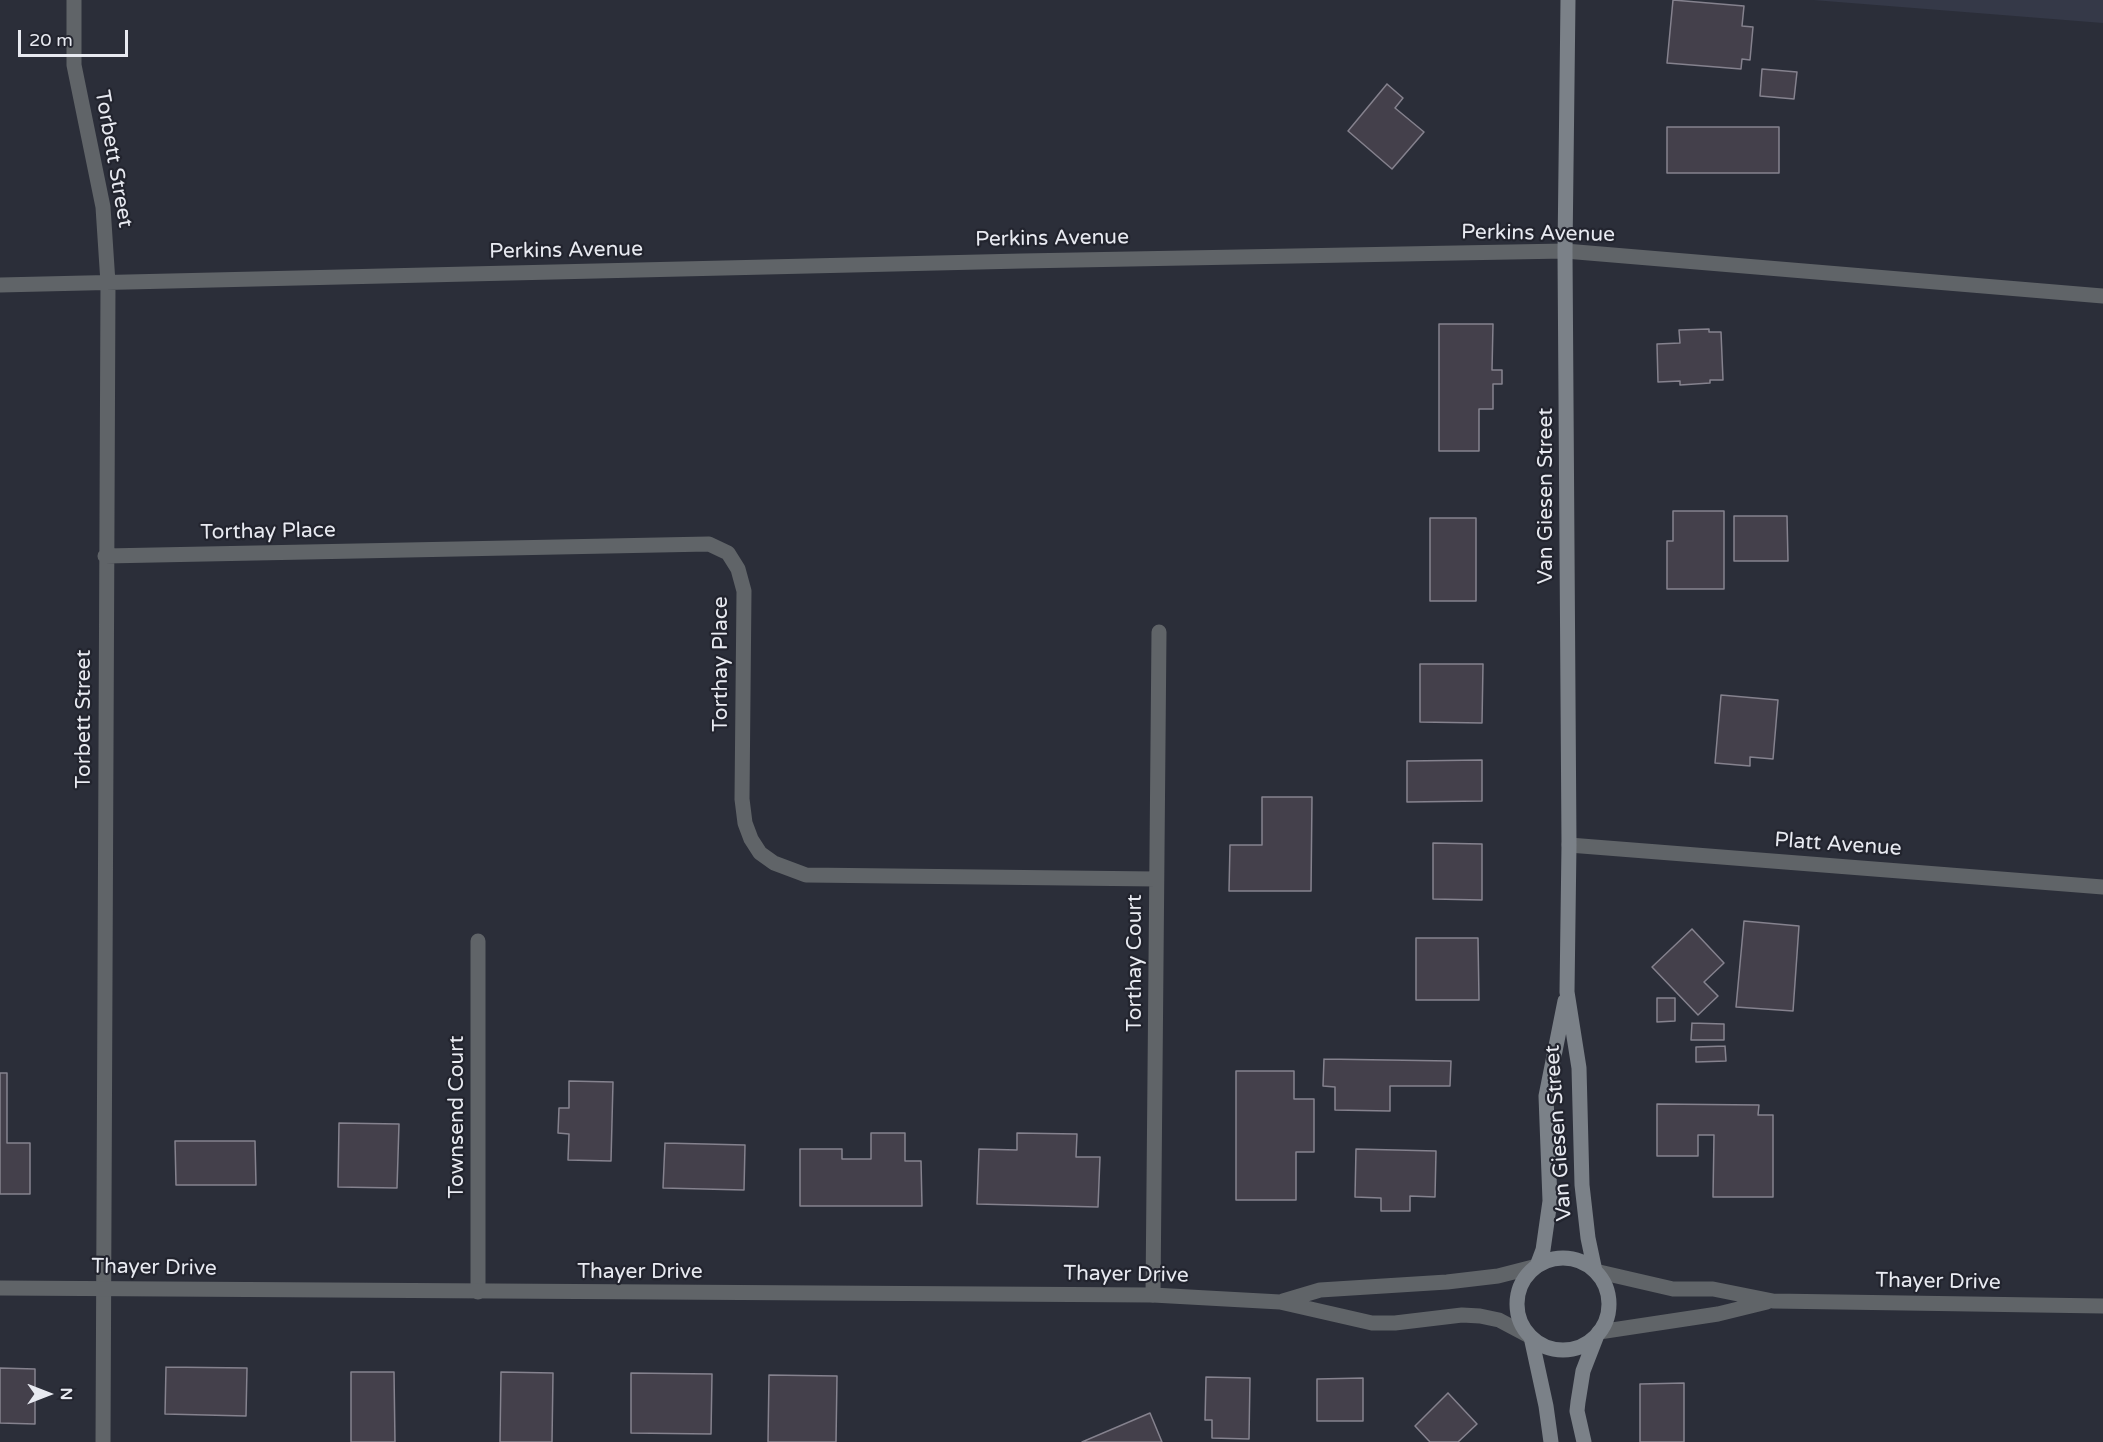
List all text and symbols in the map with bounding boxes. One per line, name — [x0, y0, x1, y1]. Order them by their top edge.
scale bar — [21, 18, 130, 56]
text: 20 m — [29, 29, 73, 51]
street label: Torbett Street — [89, 88, 137, 230]
street label: Perkins Avenue — [1461, 220, 1615, 248]
street label: Perkins Avenue — [975, 225, 1129, 253]
street label: Perkins Avenue — [489, 237, 643, 265]
street label: Van Giesen Street — [1533, 408, 1559, 584]
street label: Torthay Place — [200, 518, 336, 546]
street label: Torthay Place — [708, 596, 734, 732]
street label: Torbett Street — [71, 650, 97, 788]
street label: Platt Avenue — [1774, 828, 1902, 862]
street label: Torthay Court — [1122, 894, 1148, 1032]
street label: Townsend Court — [444, 1036, 470, 1198]
street label: Van Giesen Street — [1540, 1044, 1578, 1222]
street label: Thayer Drive — [91, 1254, 217, 1282]
street label: Thayer Drive — [577, 1259, 703, 1285]
street label: Thayer Drive — [1063, 1261, 1189, 1289]
street label: Thayer Drive — [1875, 1268, 2001, 1296]
north arrow — [18, 1364, 78, 1424]
text: N — [56, 1388, 76, 1400]

